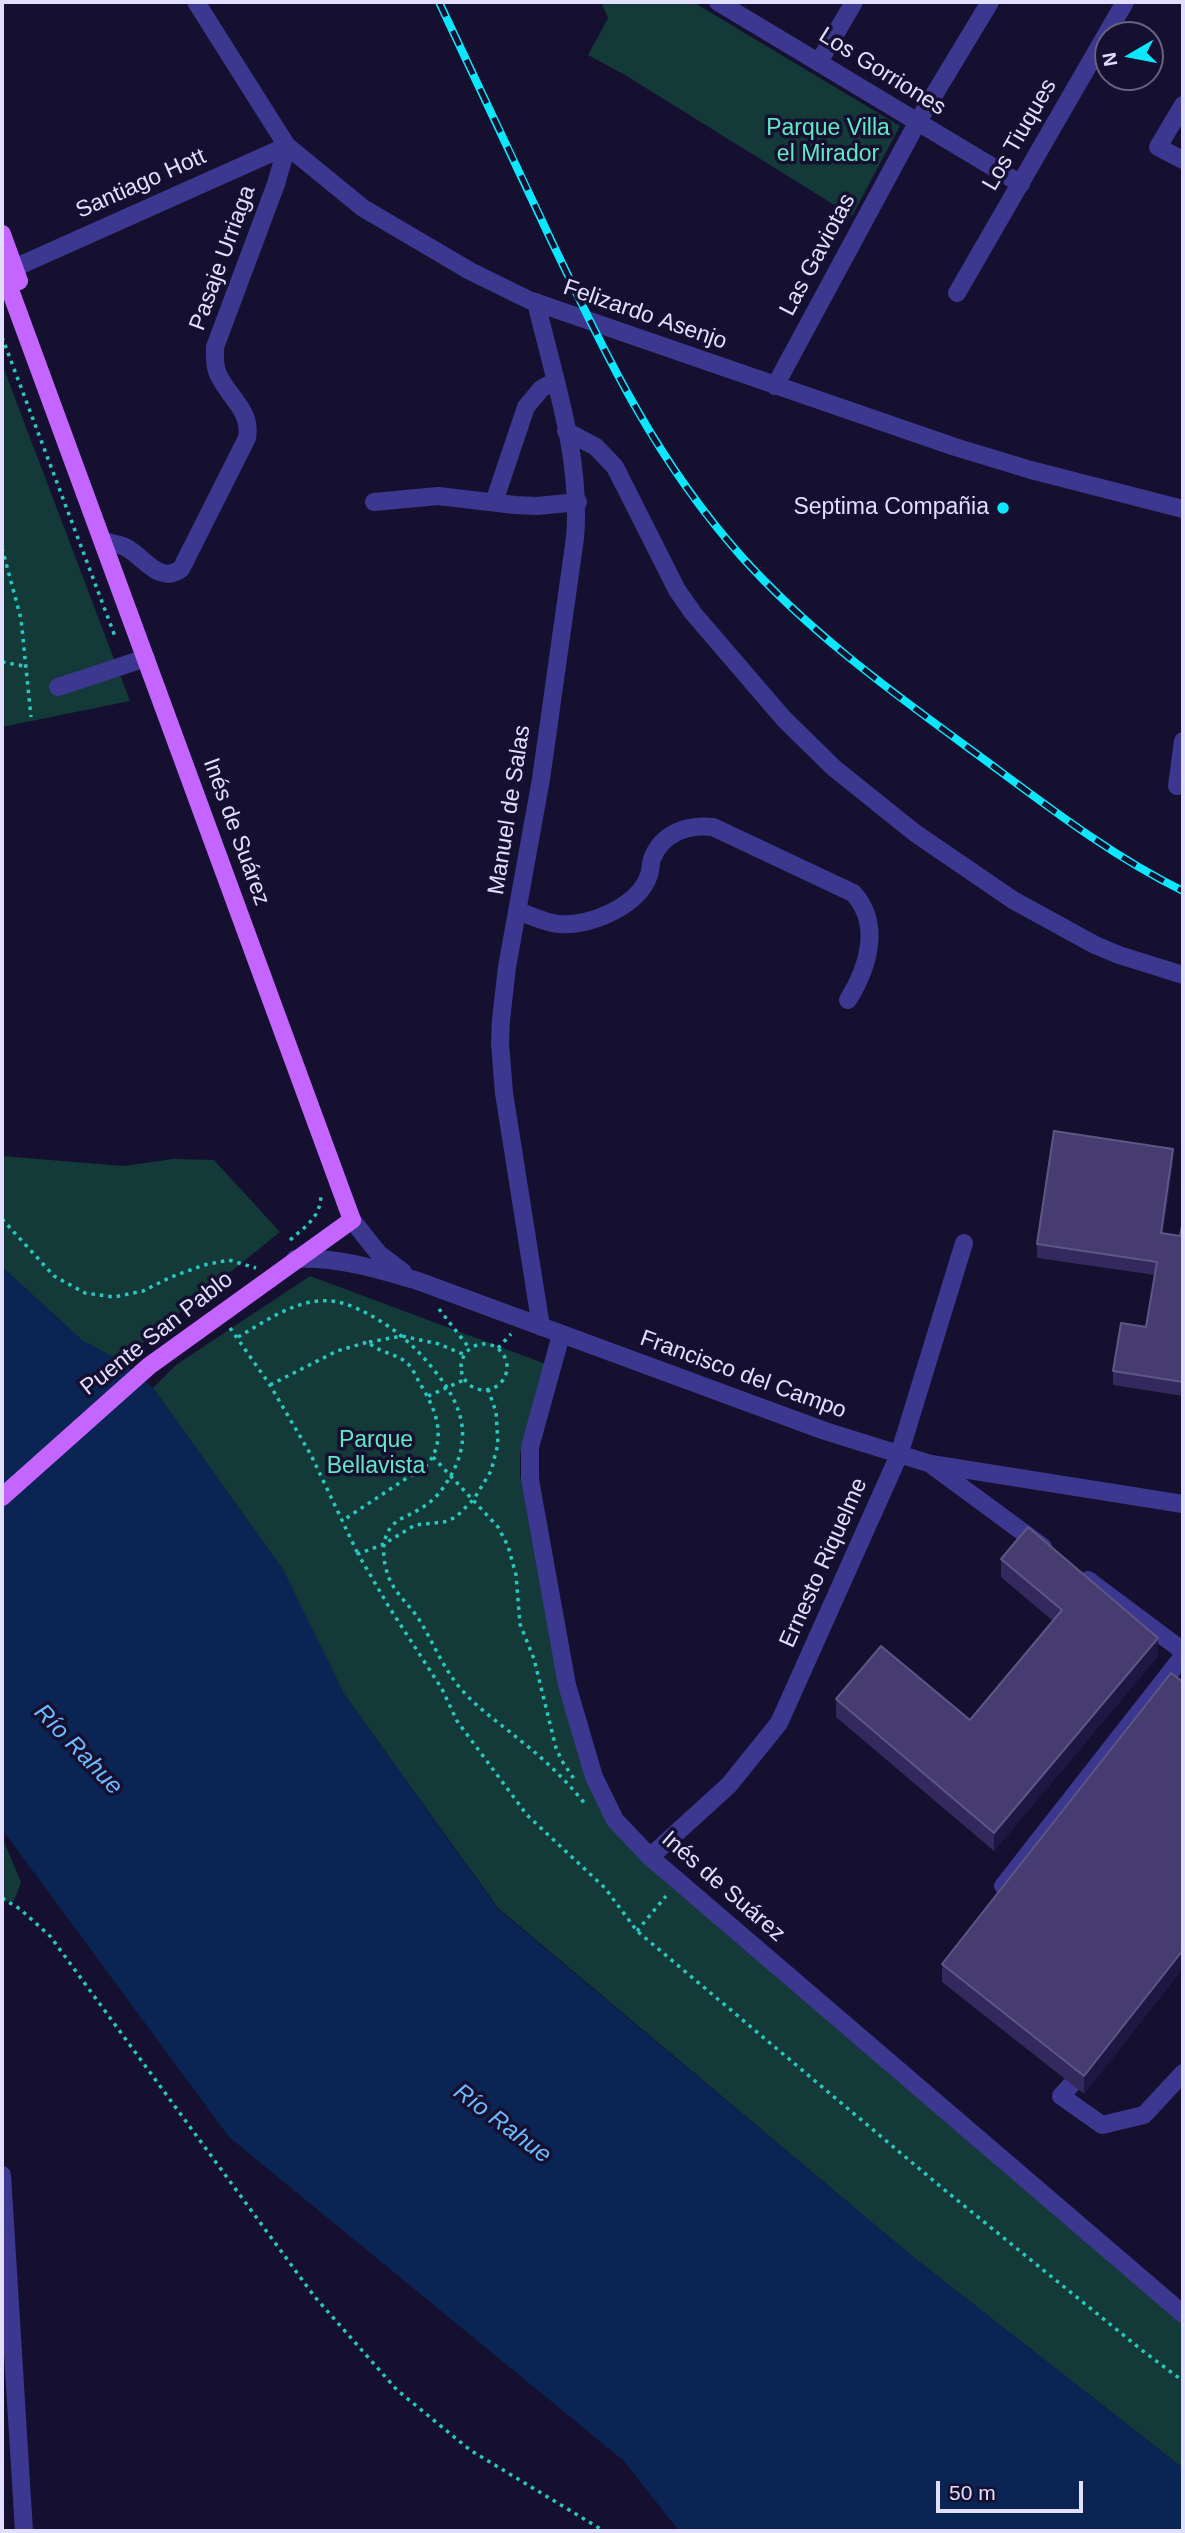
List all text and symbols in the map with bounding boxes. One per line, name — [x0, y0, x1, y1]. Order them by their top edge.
north arrow — [1094, 21, 1164, 91]
street label: Los Gorriones — [813, 22, 951, 122]
text: N — [1098, 51, 1121, 68]
street label: Los Tiuques — [977, 74, 1063, 196]
park label: Parque Villa el Mirador — [766, 115, 890, 169]
street label: Santiago Hott — [72, 143, 210, 225]
street label: Pasaje Urriaga — [184, 182, 262, 334]
street label: Las Gaviotas — [774, 189, 862, 321]
street label: Felizardo Asenjo — [560, 274, 730, 356]
place label: Septima Compañia — [793, 494, 989, 522]
marker: Septima Compañia — [995, 500, 1011, 516]
street label: Manuel de Salas — [483, 723, 537, 897]
street label: Inés de Suárez — [197, 755, 275, 909]
street label: Puente San Pablo — [75, 1266, 239, 1402]
street label: Francisco del Campo — [636, 1325, 850, 1425]
park label: Parque Bellavista — [327, 1427, 425, 1481]
street label: Ernesto Riquelme — [774, 1474, 874, 1652]
water label: Río Rahue — [28, 1699, 128, 1801]
street label: Inés de Suárez — [656, 1826, 790, 1948]
water label: Río Rahue — [448, 2078, 556, 2170]
scale bar — [940, 2466, 1087, 2510]
text: 50 m — [949, 2481, 996, 2504]

